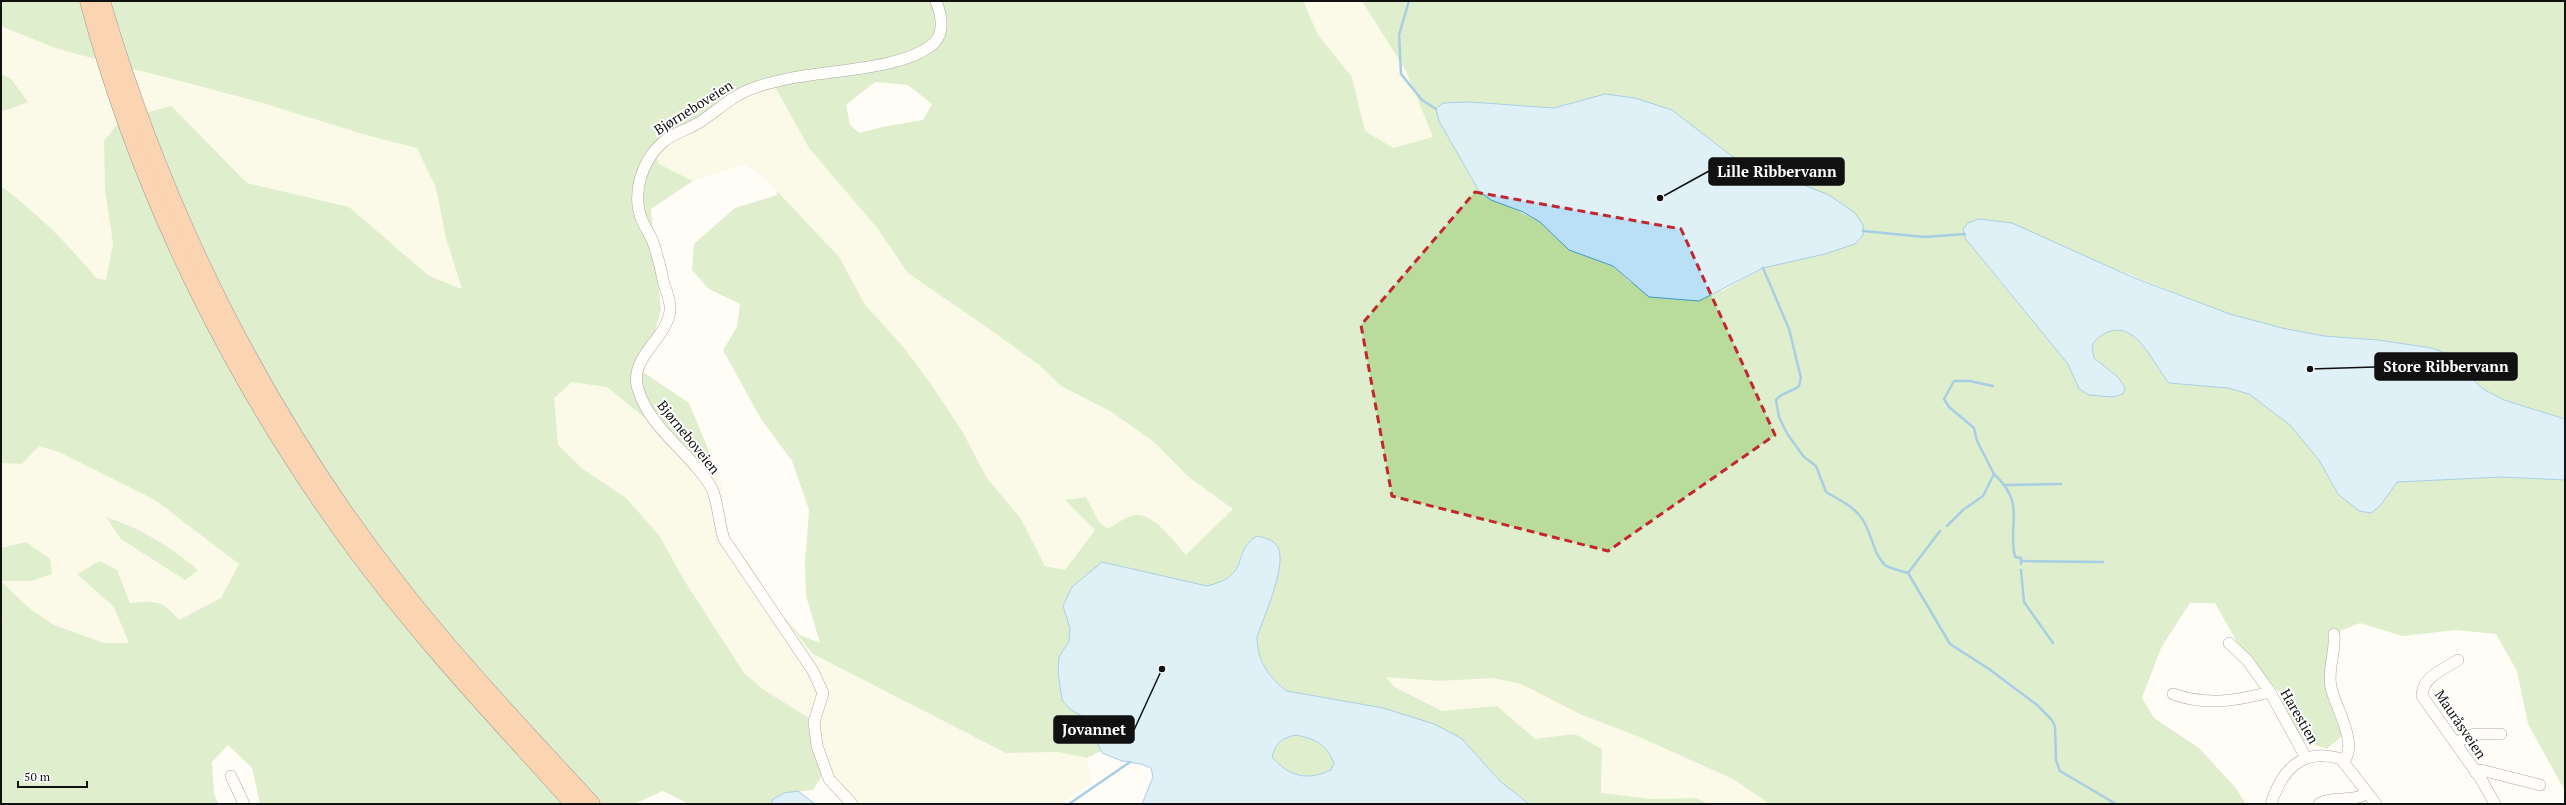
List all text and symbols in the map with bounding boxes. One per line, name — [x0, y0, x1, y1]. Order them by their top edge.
street label: Bjørneboveien — [650, 75, 737, 139]
callout: Lille Ribbervann — [1709, 158, 1844, 185]
text: Lille Ribbervann — [1717, 161, 1837, 181]
callout: Store Ribbervann — [2375, 353, 2517, 380]
text: Store Ribbervann — [2383, 356, 2509, 376]
street label: Bjørneboveien — [653, 396, 725, 478]
street label: Harestien — [2277, 685, 2324, 748]
street label: Mauråsveien — [2431, 686, 2491, 763]
callout: Jovannet — [1054, 716, 1134, 743]
text: Jovannet — [1062, 719, 1126, 739]
scale bar — [18, 763, 87, 789]
text: 50 m — [24, 769, 51, 784]

